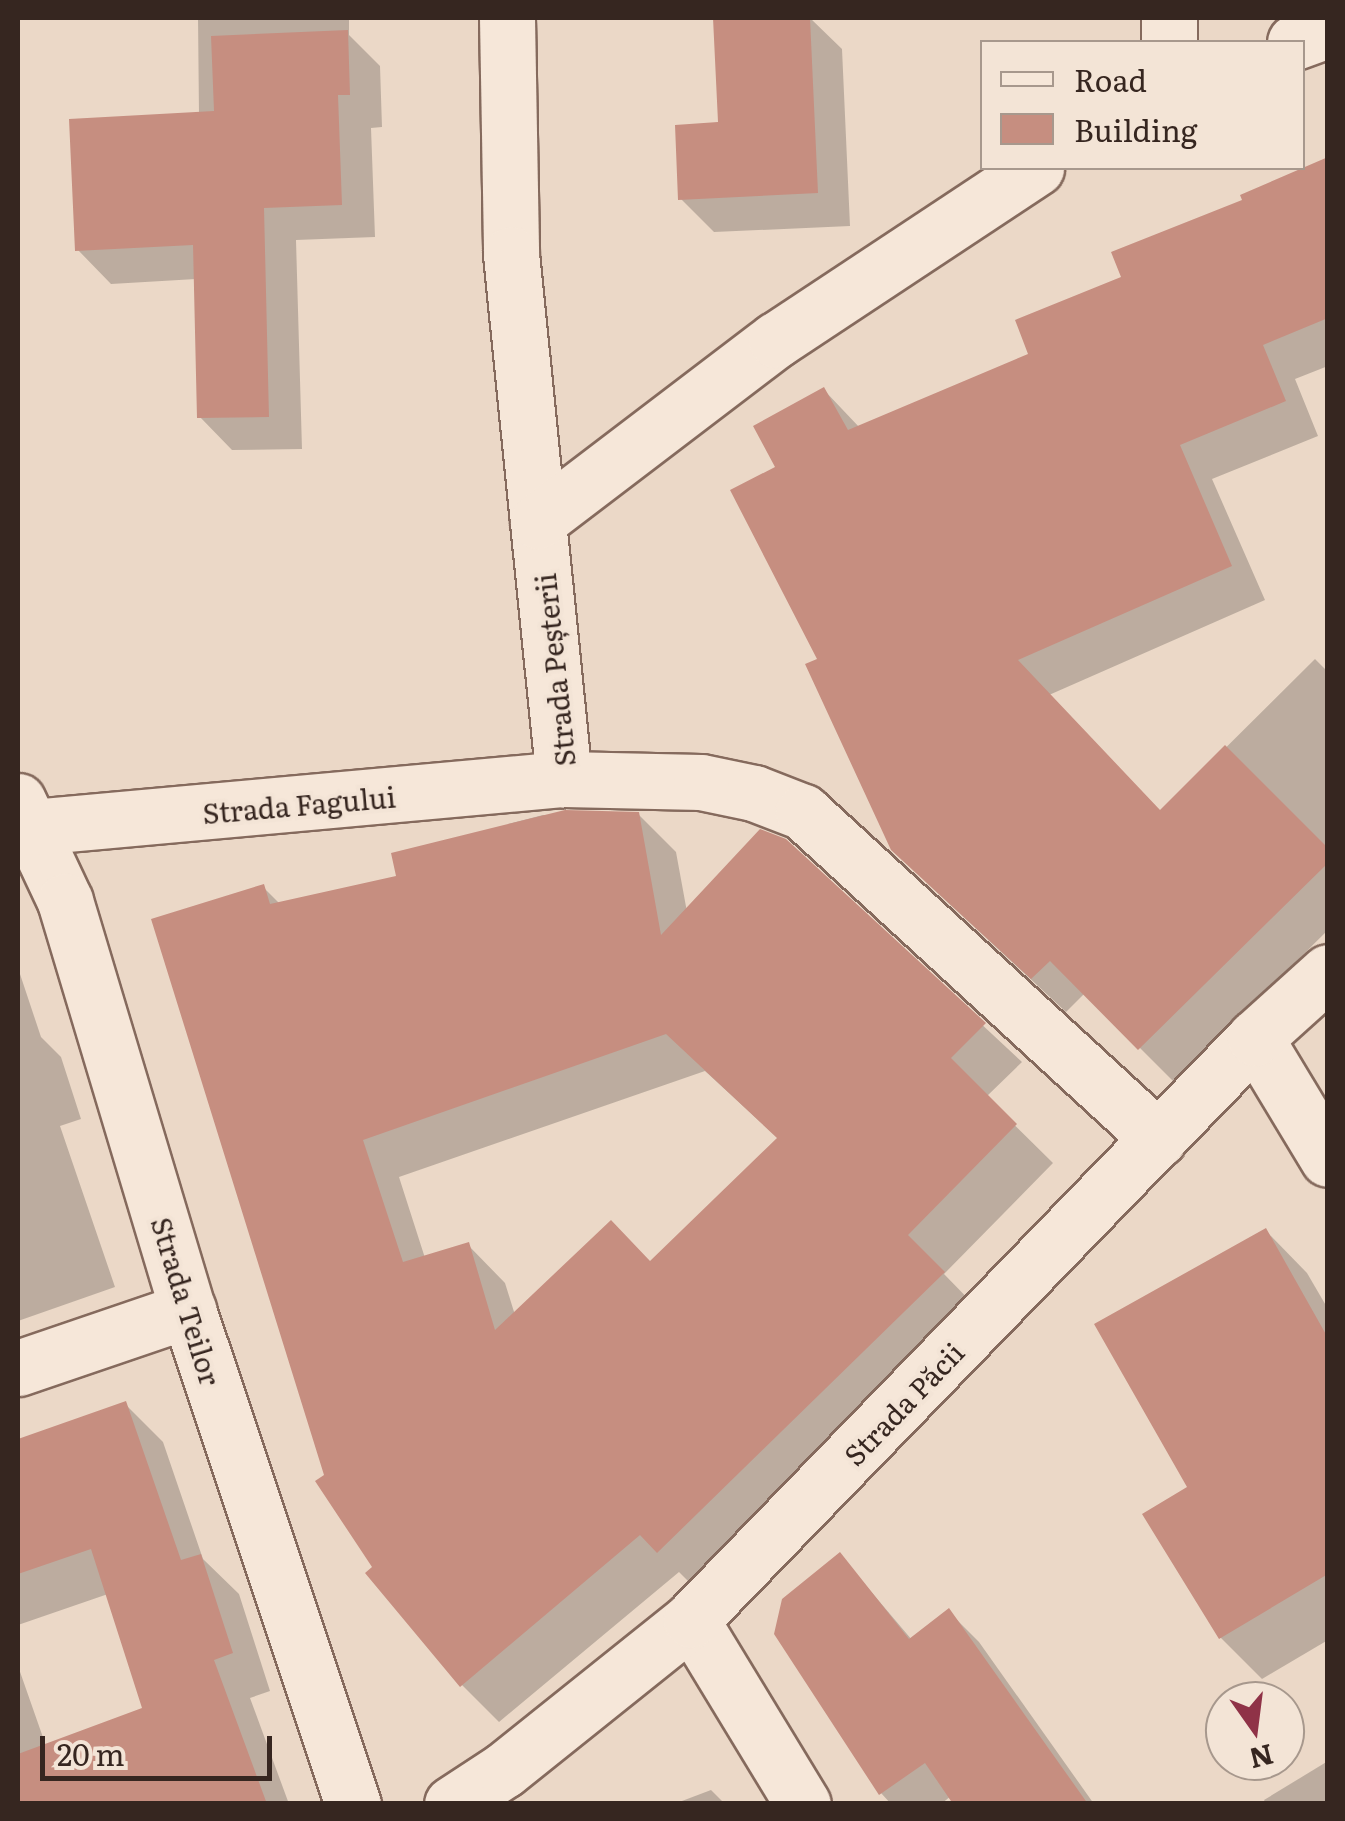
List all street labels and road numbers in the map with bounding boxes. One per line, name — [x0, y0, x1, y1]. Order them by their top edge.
street label: Strada Peșterii — [527, 572, 581, 768]
street label: Strada Fagului — [201, 779, 397, 829]
street label: Strada Teilor — [145, 1213, 229, 1389]
street label: Strada Păcii — [836, 1335, 970, 1471]

